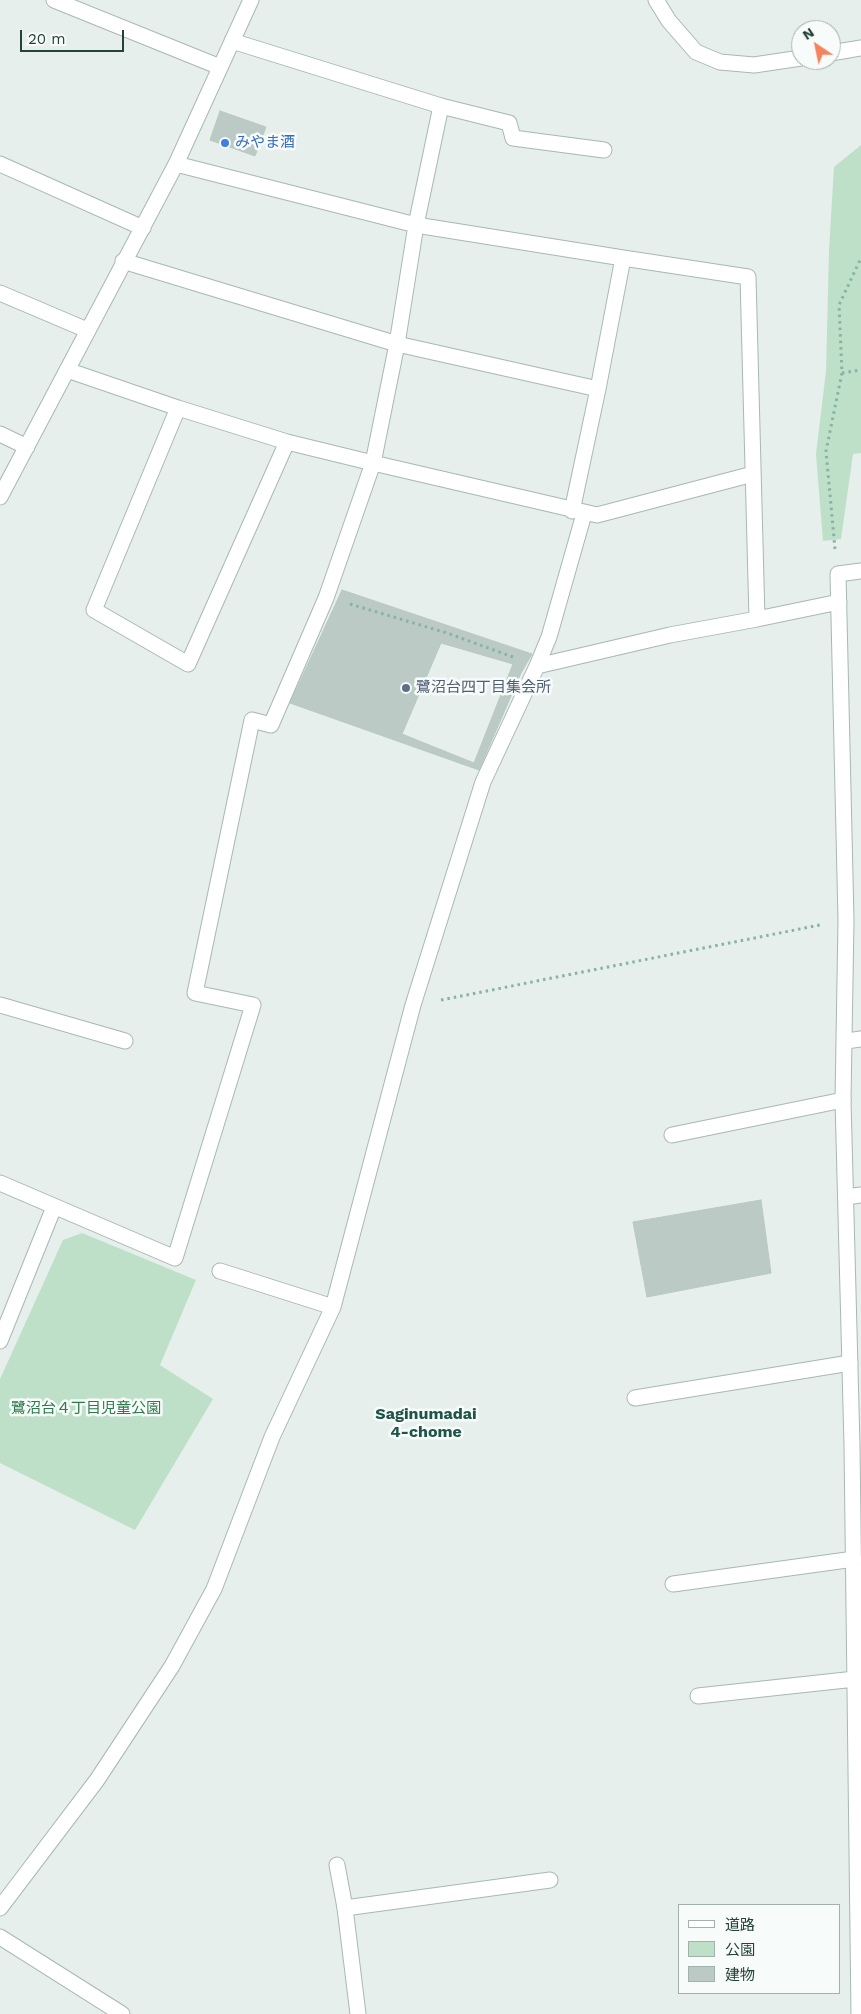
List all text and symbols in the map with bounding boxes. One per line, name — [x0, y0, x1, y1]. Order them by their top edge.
scale bar — [22, 20, 126, 52]
north arrow — [791, 20, 841, 70]
text: N — [799, 24, 817, 43]
text: 20 m — [28, 30, 66, 48]
place label: みやま酒 — [235, 134, 295, 152]
marker: みやま酒 — [219, 137, 231, 149]
place label: 鷺沼台四丁目集会所 — [416, 679, 551, 697]
marker: 鷺沼台四丁目集会所 — [400, 682, 412, 694]
park label: 鷺沼台４丁目児童公園 — [11, 1400, 161, 1418]
district label: Saginumadai 4-chome — [375, 1404, 477, 1442]
legend — [678, 1904, 841, 1994]
text: 道路 — [725, 1916, 755, 1934]
text: 公園 — [725, 1941, 755, 1959]
text: 建物 — [725, 1966, 755, 1984]

